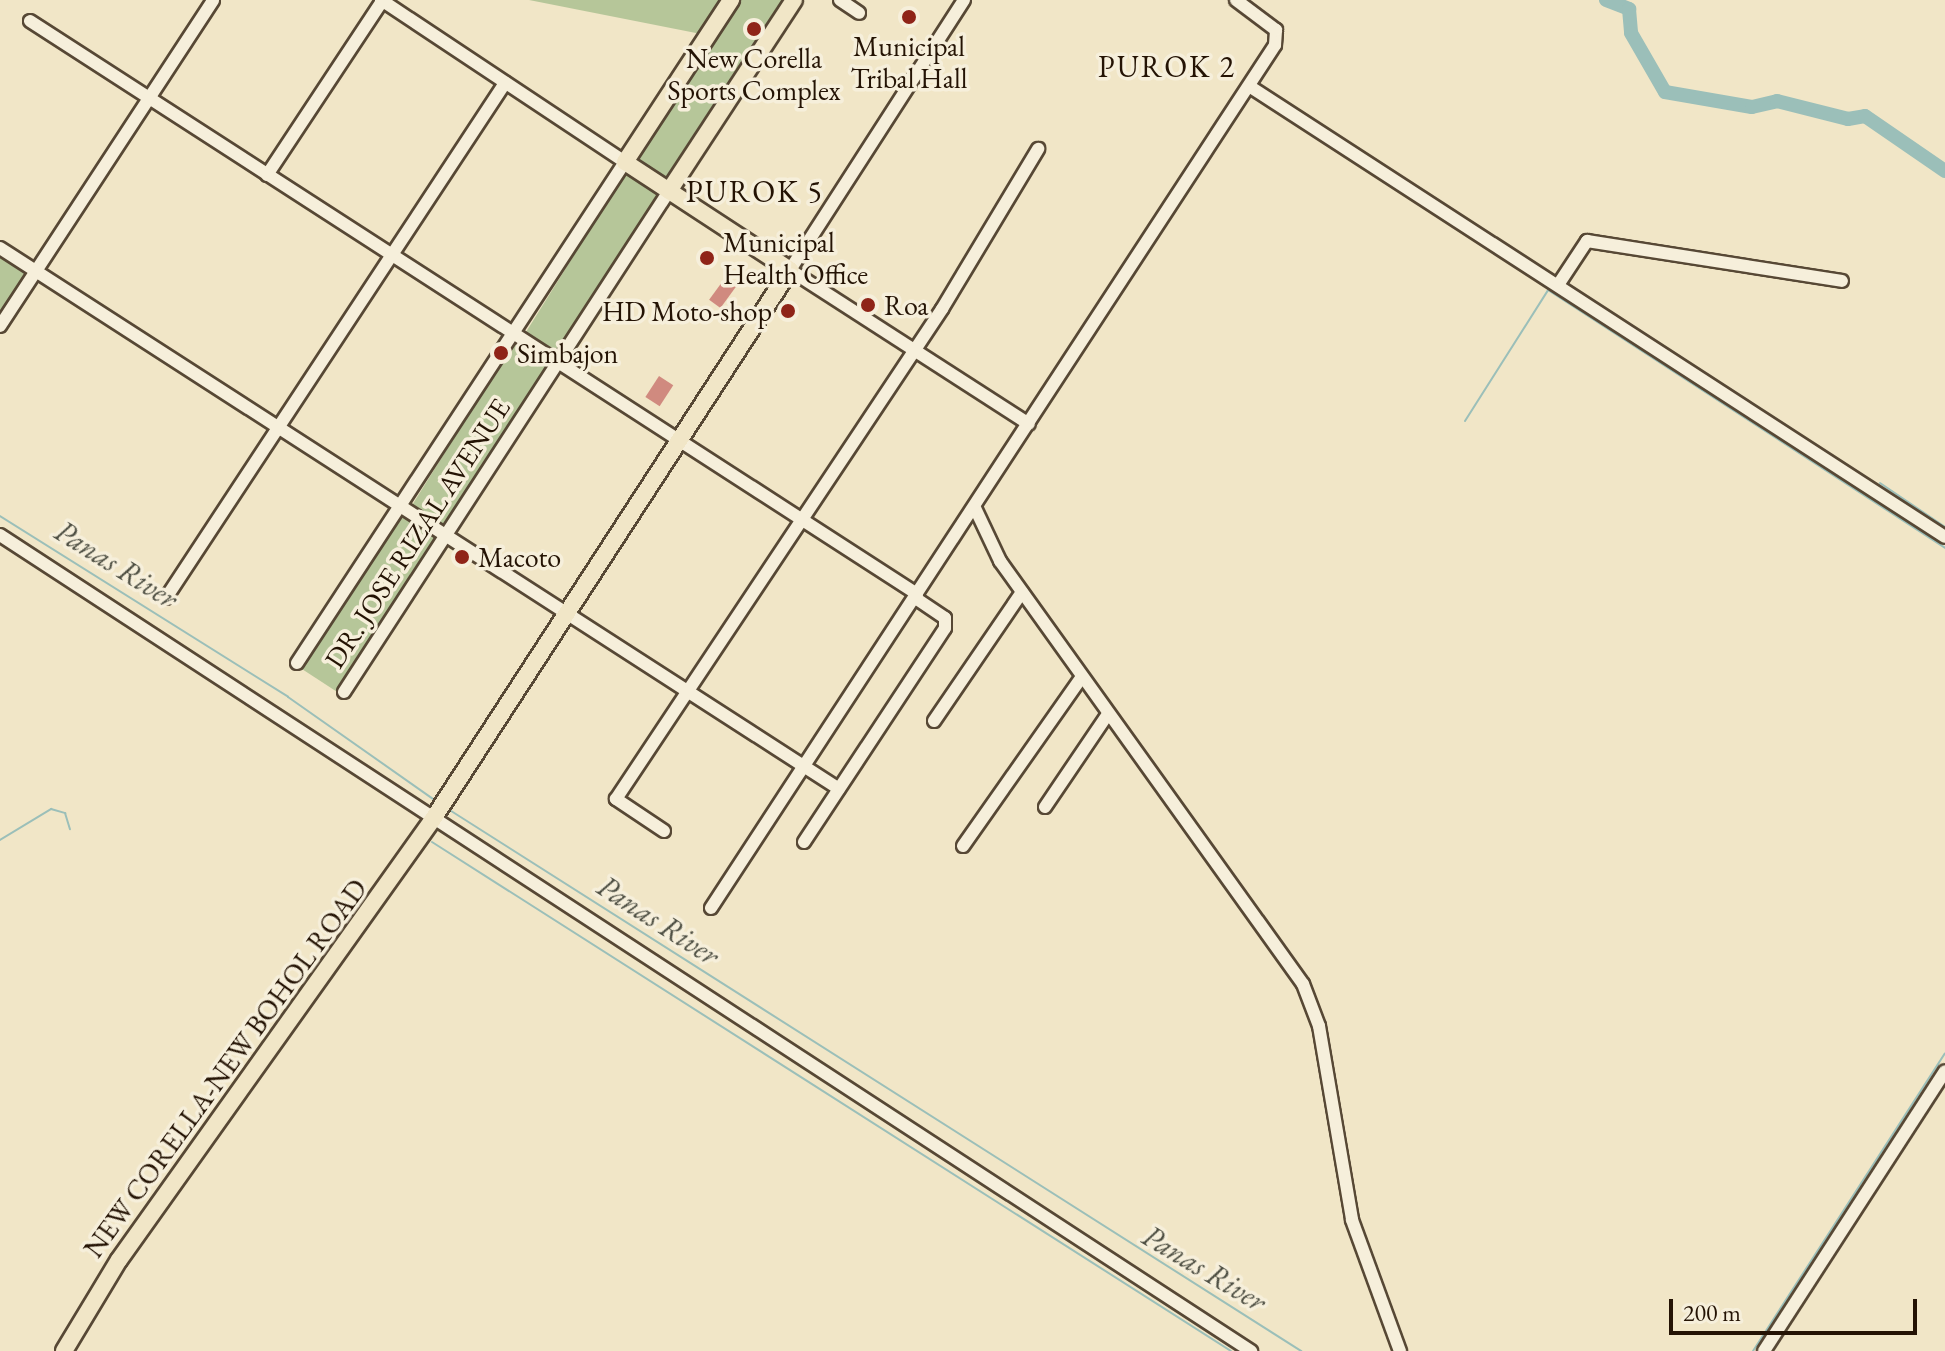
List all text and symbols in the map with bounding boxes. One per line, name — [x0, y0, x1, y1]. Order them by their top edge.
marker: Municipal Tribal Hall — [900, 8, 918, 26]
marker: New Corella Sports Complex — [745, 20, 763, 38]
place label: Municipal Tribal Hall — [851, 29, 967, 95]
place label: New Corella Sports Complex — [667, 41, 841, 107]
district label: PUROK 2 — [1098, 49, 1236, 85]
district label: PUROK 5 — [686, 174, 824, 210]
place label: Municipal Health Office — [723, 225, 868, 291]
marker: Municipal Health Office — [698, 249, 716, 267]
place label: Roa — [884, 288, 928, 322]
place label: HD Moto-shop — [602, 294, 772, 328]
marker: Roa — [859, 296, 877, 314]
marker: HD Moto-shop — [779, 302, 797, 320]
place label: Simbajon — [517, 336, 618, 370]
marker: Simbajon — [492, 344, 510, 362]
street label: DR. JOSE RIZAL AVENUE — [317, 392, 517, 674]
water label: Panas River — [48, 513, 184, 617]
place label: Macoto — [478, 540, 561, 574]
marker: Macoto — [453, 548, 471, 566]
water label: Panas River — [590, 868, 726, 974]
street label: NEW CORELLA-NEW BOHOL ROAD — [76, 872, 374, 1264]
water label: Panas River — [1136, 1218, 1272, 1320]
scale bar — [1673, 1283, 1921, 1333]
text: 200 m — [1683, 1297, 1741, 1328]

